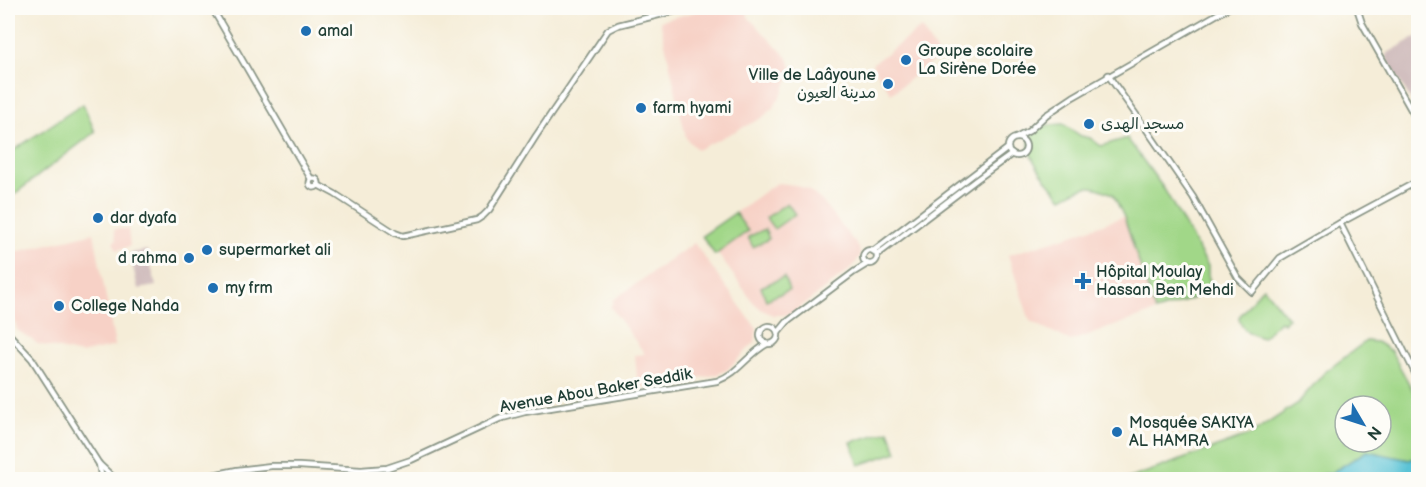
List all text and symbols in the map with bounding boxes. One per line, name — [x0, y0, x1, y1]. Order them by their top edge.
place label: amal — [318, 22, 353, 41]
marker: amal — [299, 24, 313, 38]
place label: Groupe scolaire La Sirène Dorée — [918, 42, 1037, 79]
marker: Groupe scolaire La Sirène Dorée — [899, 53, 913, 67]
place label: Ville de Laâyoune مدينة العيون — [749, 66, 876, 103]
marker: Ville de Laâyoune مدينة العيون — [881, 77, 895, 91]
place label: farm hyami — [653, 99, 731, 118]
marker: farm hyami — [634, 101, 648, 115]
place label: مسجد الهدى — [1101, 115, 1184, 134]
marker: مسجد الهدى — [1082, 117, 1096, 131]
place label: dar dyafa — [110, 209, 177, 228]
marker: dar dyafa — [91, 211, 105, 225]
place label: supermarket ali — [219, 241, 331, 260]
marker: supermarket ali — [200, 243, 214, 257]
place label: d rahma — [118, 249, 177, 268]
marker: d rahma — [182, 251, 196, 265]
place label: Hôpital Moulay Hassan Ben Mehdi — [1096, 263, 1234, 300]
marker: Hôpital Moulay Hassan Ben Mehdi — [1074, 272, 1092, 290]
place label: my frm — [225, 279, 273, 298]
marker: my frm — [206, 281, 220, 295]
place label: College Nahda — [71, 297, 179, 316]
marker: College Nahda — [52, 299, 66, 313]
street label: Avenue Abou Baker Seddik — [498, 365, 694, 417]
north arrow — [1333, 394, 1393, 454]
place label: Mosquée SAKIYA AL HAMRA — [1129, 414, 1254, 451]
text: N — [1362, 422, 1385, 443]
marker: Mosquée SAKIYA AL HAMRA — [1110, 425, 1124, 439]

